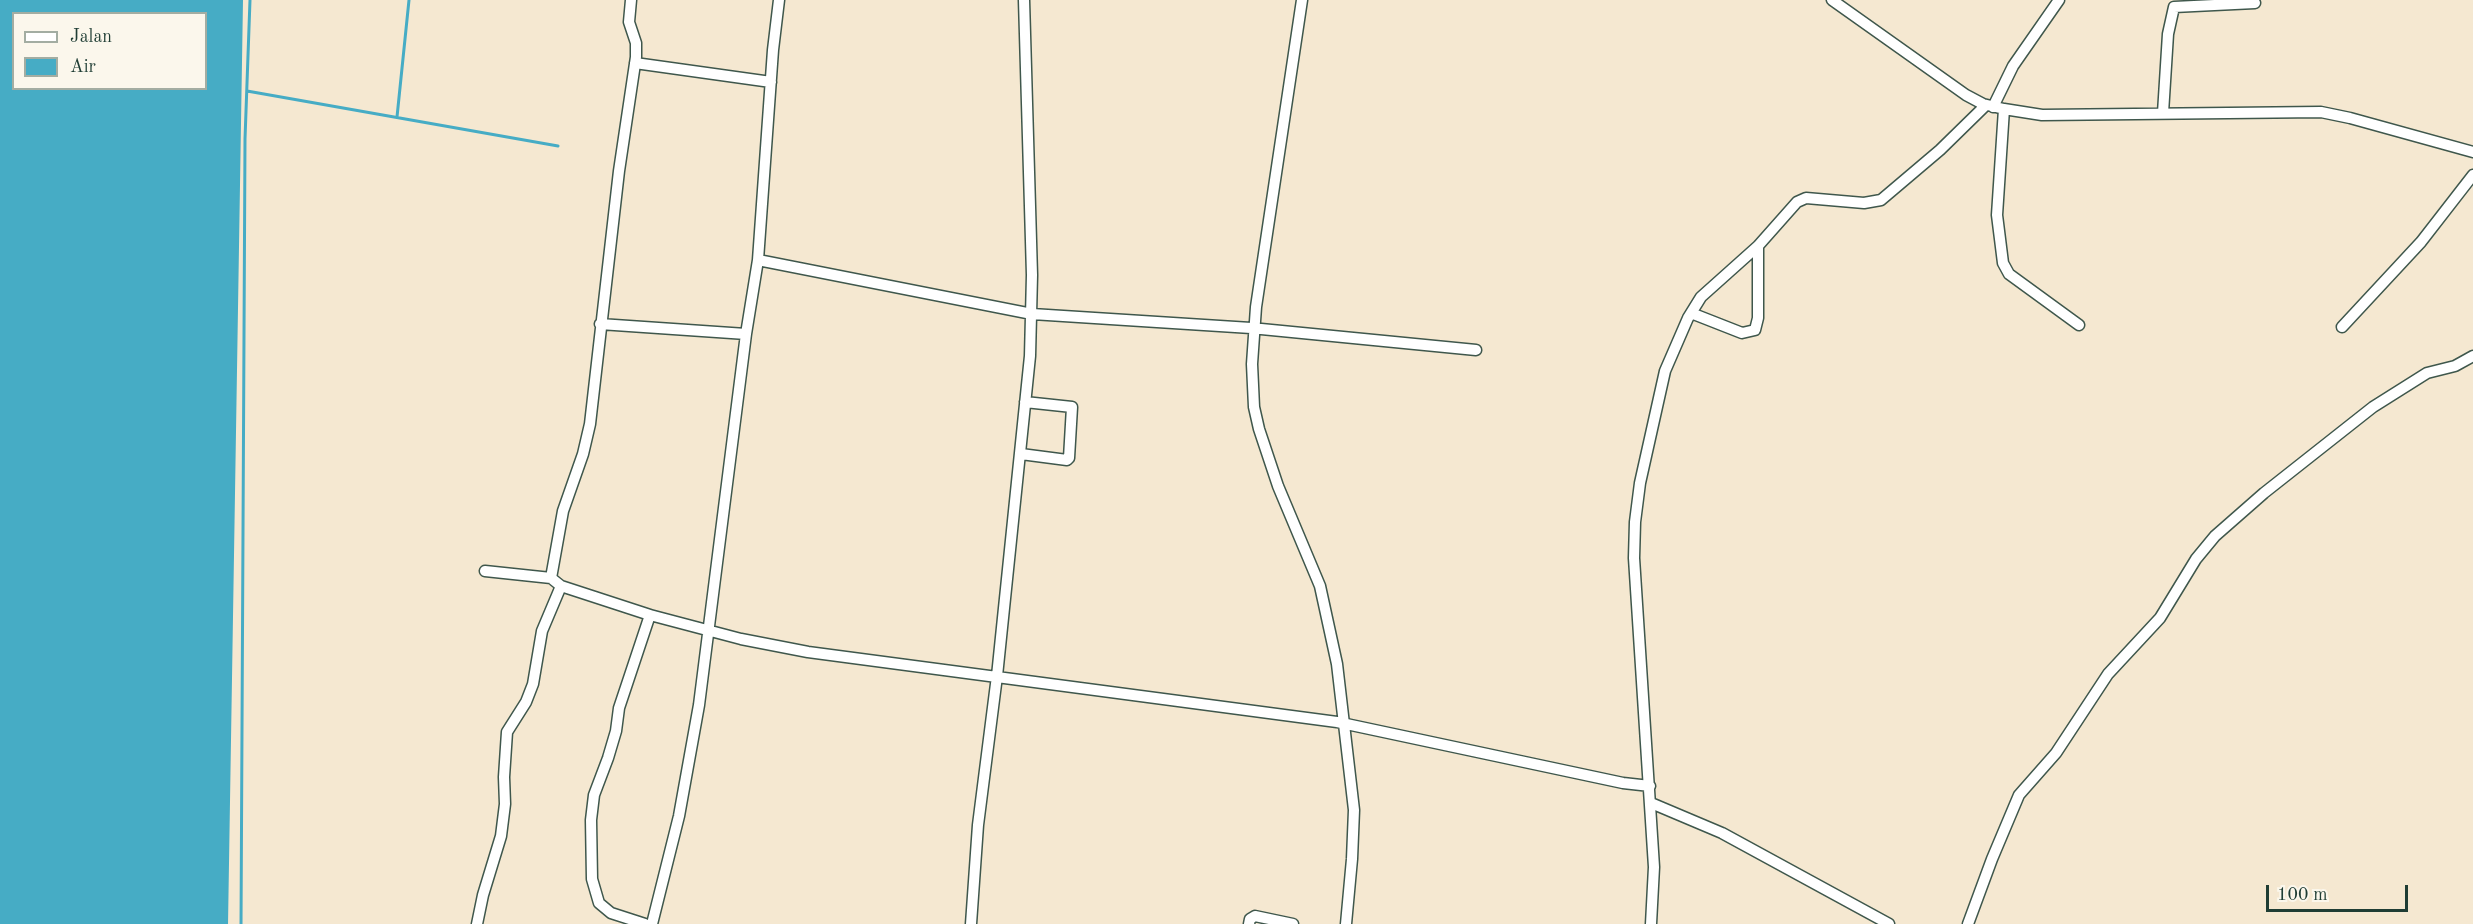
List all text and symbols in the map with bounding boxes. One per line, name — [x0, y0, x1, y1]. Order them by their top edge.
legend — [12, 12, 207, 90]
text: Jalan — [70, 28, 112, 46]
text: Air — [70, 58, 96, 76]
scale bar — [2269, 873, 2412, 911]
text: 100 m — [2277, 886, 2328, 904]

